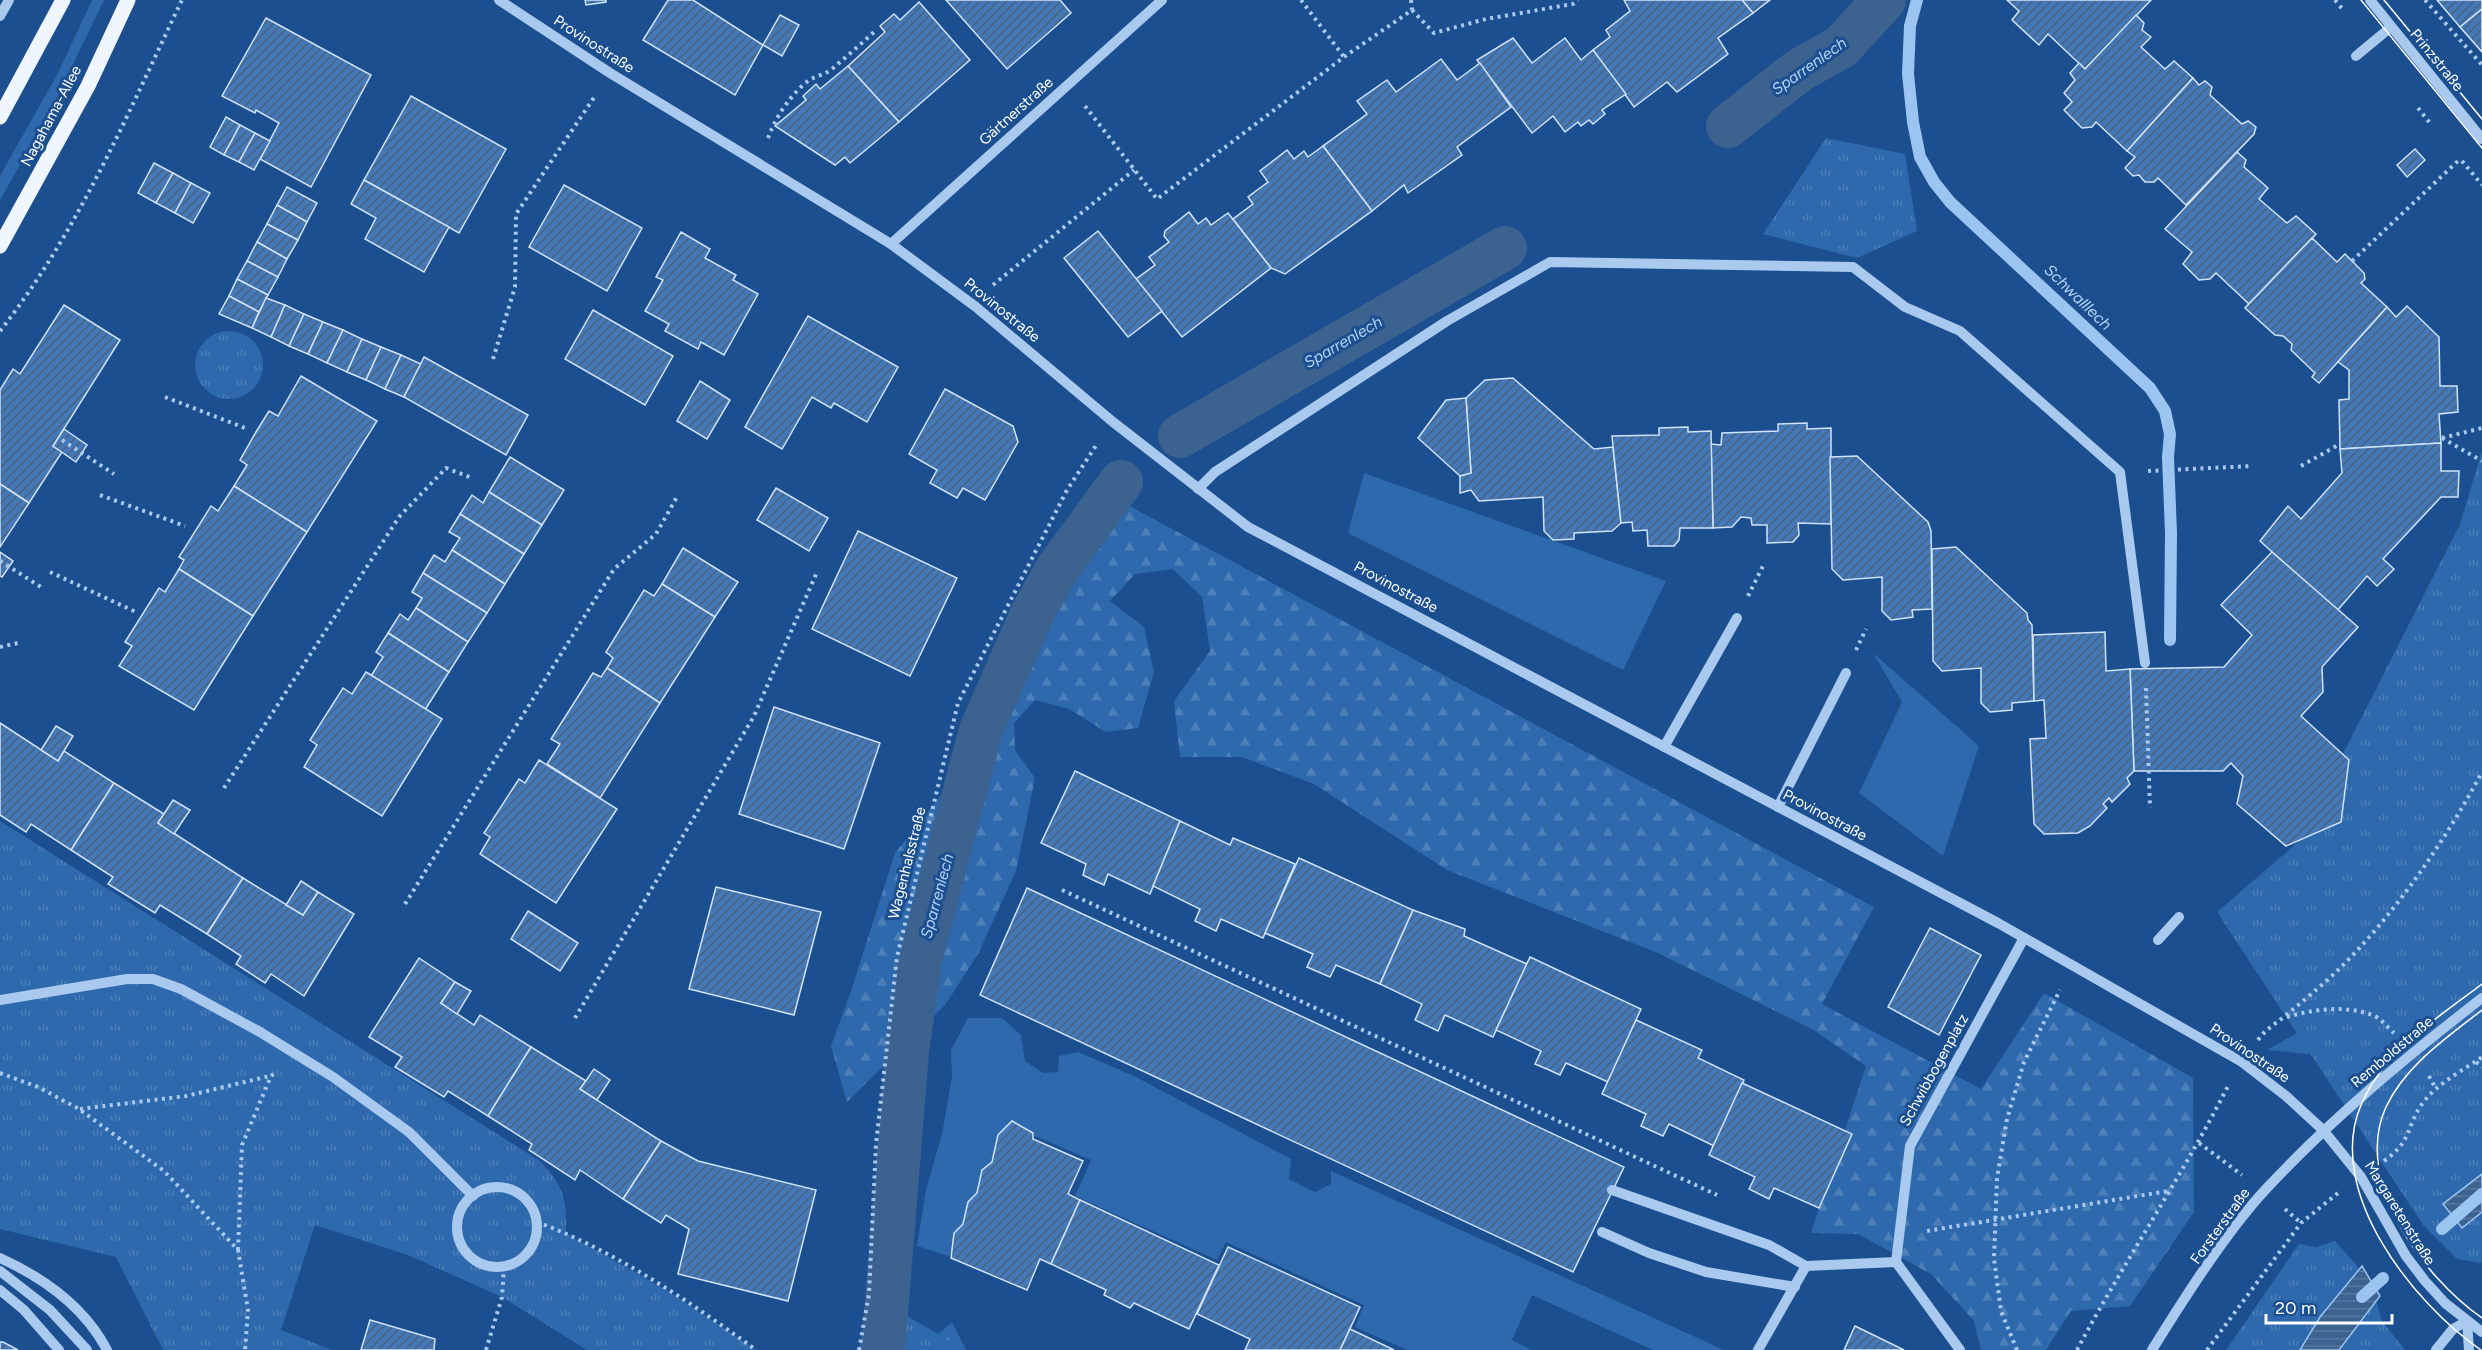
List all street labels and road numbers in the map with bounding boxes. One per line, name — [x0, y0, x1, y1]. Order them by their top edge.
street label: Provinostraße — [550, 11, 638, 77]
street label: Prinzstraße — [2406, 25, 2468, 95]
street label: Nagahama-Allee — [17, 63, 85, 169]
street label: Gärtnerstraße — [975, 73, 1057, 149]
street label: Provinostraße — [960, 274, 1044, 346]
street label: Provinostraße — [1351, 557, 1441, 617]
street label: Provinostraße — [1780, 785, 1870, 845]
street label: Wagenhalsstraße — [884, 805, 930, 921]
street label: Schwibbogenplatz — [1896, 1011, 1972, 1129]
street label: Remboldstraße — [2347, 1012, 2437, 1092]
street label: Provinostraße — [2207, 1020, 2293, 1086]
street label: Margaretenstraße — [2361, 1158, 2439, 1268]
street label: Forsterstraße — [2186, 1184, 2254, 1268]

